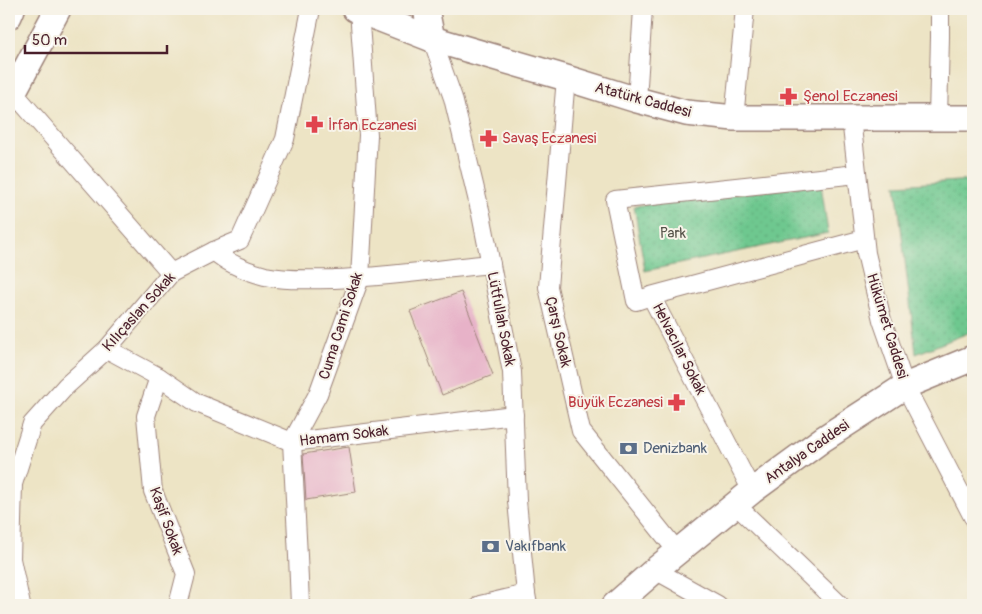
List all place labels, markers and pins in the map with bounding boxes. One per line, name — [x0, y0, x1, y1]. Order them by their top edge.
pharmacy icon: Şenol Eczanesi — [779, 86, 799, 106]
place label: Şenol Eczanesi — [803, 87, 898, 106]
pharmacy icon: İrfan Eczanesi — [304, 115, 324, 135]
place label: İrfan Eczanesi — [328, 116, 417, 135]
pharmacy icon: Savaş Eczanesi — [478, 128, 498, 148]
place label: Savaş Eczanesi — [502, 129, 597, 148]
pharmacy icon: Büyük Eczanesi — [667, 392, 687, 412]
place label: Büyük Eczanesi — [568, 393, 663, 412]
bank icon: Denizbank — [619, 438, 639, 458]
place label: Denizbank — [643, 439, 708, 458]
bank icon: Vakıfbank — [481, 536, 501, 556]
place label: Vakıfbank — [505, 537, 567, 556]

